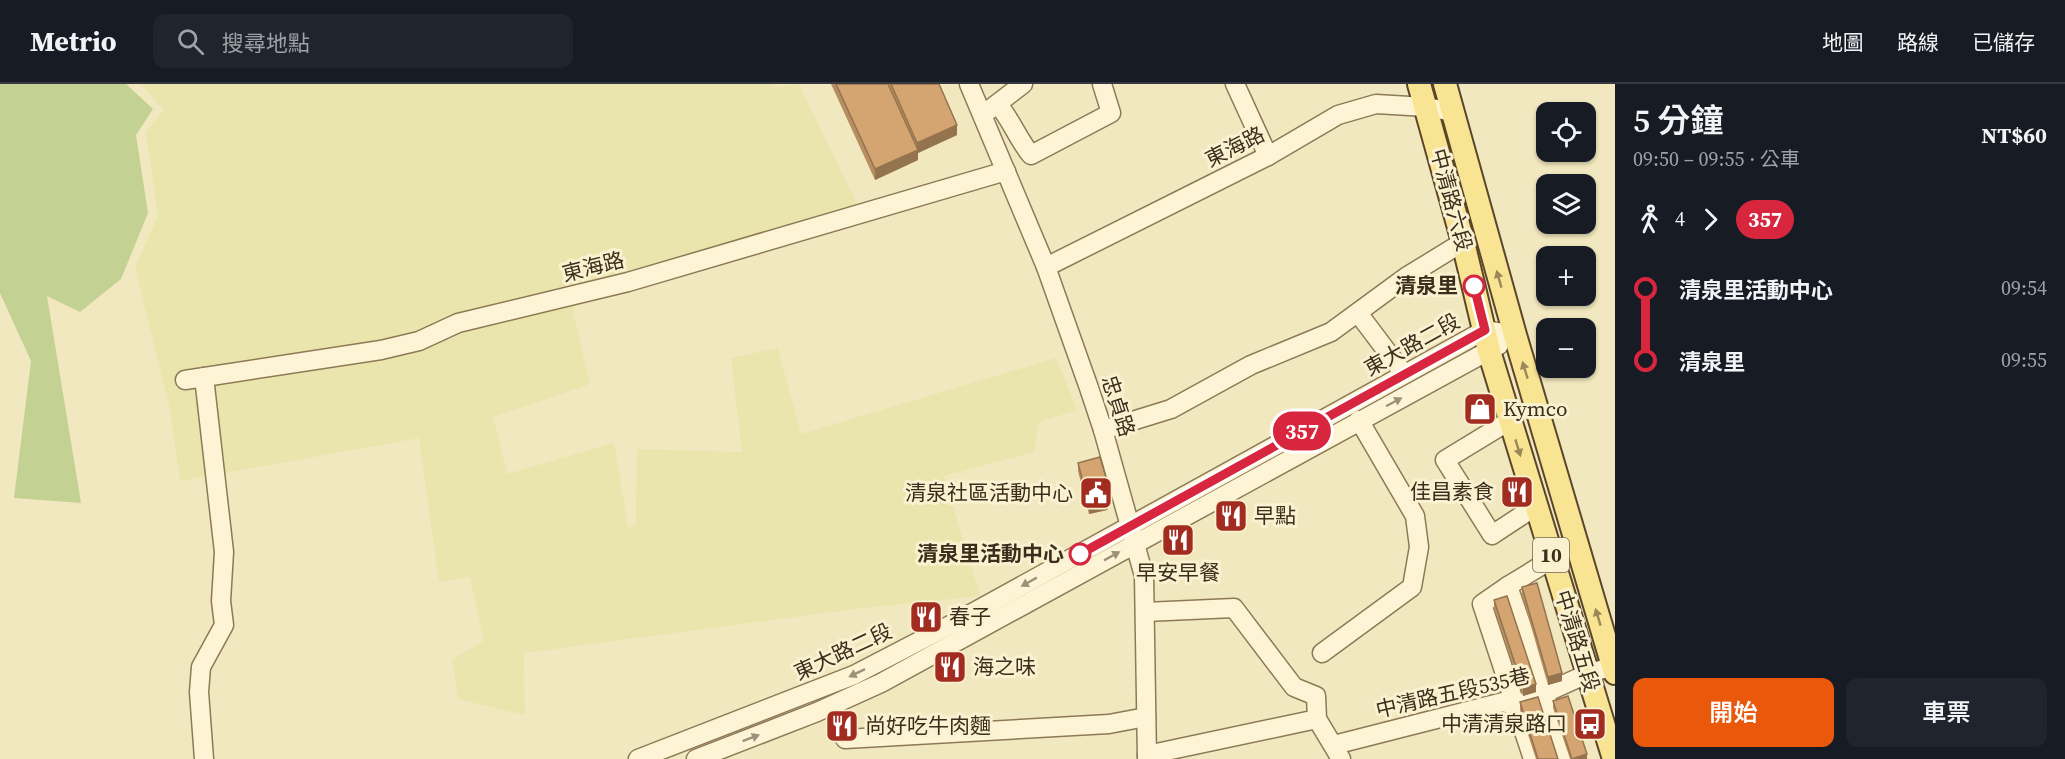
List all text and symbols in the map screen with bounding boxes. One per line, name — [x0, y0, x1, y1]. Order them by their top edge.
search box — [153, 14, 573, 68]
text: Metrio — [30, 22, 117, 60]
icon: search — [174, 25, 207, 58]
text: 搜尋地點 — [222, 28, 310, 58]
text: 地圖 — [1822, 28, 1864, 57]
text: 路線 — [1897, 28, 1939, 57]
text: 已儲存 — [1972, 28, 2035, 57]
text: 5 分鐘 — [1633, 98, 1724, 143]
map controls — [1536, 102, 1596, 378]
button: locate — [1536, 102, 1596, 162]
street label: 東海路 — [1200, 119, 1269, 174]
text: NT$60 — [1981, 120, 2047, 150]
street label: 中清路六段 — [1424, 145, 1479, 254]
text: 09:50 – 09:55 · 公車 — [1633, 145, 1800, 173]
button: layers — [1536, 174, 1596, 234]
icon: walk — [1633, 203, 1666, 236]
icon: forward — [1694, 203, 1727, 236]
text: 4 — [1675, 205, 1685, 233]
text: 357 — [1748, 205, 1782, 234]
street label: 東海路 — [559, 245, 627, 288]
button: + — [1536, 246, 1596, 306]
one-way arrow — [1494, 270, 1503, 288]
place label: 清泉里 — [1395, 271, 1458, 300]
text: 09:54 — [2001, 274, 2047, 302]
marker: 清泉里 — [1463, 275, 1485, 297]
text: 清泉里活動中心 — [1679, 275, 1833, 305]
street label: 東大路二段 — [1359, 306, 1465, 383]
button: − — [1536, 318, 1596, 378]
text: 09:55 — [2001, 346, 2047, 374]
text: 清泉里 — [1679, 347, 1745, 377]
one-way arrow — [1520, 360, 1529, 378]
street label: 忠貞路 — [1095, 371, 1142, 440]
shop icon: Kymco — [1462, 391, 1498, 427]
place label: Kymco — [1503, 394, 1567, 423]
one-way arrow — [1385, 397, 1402, 407]
line badge: 357 — [1268, 412, 1336, 450]
text: 357 — [1285, 417, 1319, 446]
one-way arrow — [1513, 439, 1523, 457]
restaurant icon: 佳昌素食 — [1499, 474, 1535, 510]
public building icon: 清泉社區活動中心 — [1078, 475, 1114, 511]
place label: 佳昌素食 — [1410, 477, 1494, 506]
place label: 清泉社區活動中心 — [905, 478, 1073, 507]
restaurant icon: 早點 — [1213, 498, 1249, 534]
place label: 早點 — [1254, 501, 1296, 530]
restaurant icon: 早安早餐 — [1160, 522, 1196, 558]
road number: 10 — [1533, 538, 1569, 572]
place label: 清泉里活動中心 — [917, 539, 1064, 568]
marker: 清泉里活動中心 — [1069, 543, 1091, 565]
one-way arrow — [1104, 551, 1121, 561]
place label: 早安早餐 — [1136, 558, 1220, 587]
one-way arrow — [1020, 577, 1037, 587]
street label: 中清路五段 — [1548, 586, 1607, 695]
restaurant icon: 春子 — [908, 599, 944, 635]
place label: 春子 — [949, 602, 991, 631]
one-way arrow — [1593, 608, 1602, 626]
street label: 東大路二段 — [789, 616, 896, 687]
restaurant icon: 海之味 — [932, 649, 968, 685]
place label: 海之味 — [973, 652, 1036, 681]
street label: 中清路五段535巷 — [1373, 661, 1533, 724]
one-way arrow — [848, 669, 865, 678]
button: 開始 — [1633, 678, 1834, 747]
button: 車票 — [1846, 678, 2047, 747]
bus stop icon: 中清清泉路口 — [1572, 706, 1608, 742]
restaurant icon: 尚好吃牛肉麵 — [824, 708, 860, 744]
place label: 中清清泉路口 — [1441, 709, 1567, 738]
place label: 尚好吃牛肉麵 — [865, 711, 991, 740]
one-way arrow — [742, 733, 760, 742]

